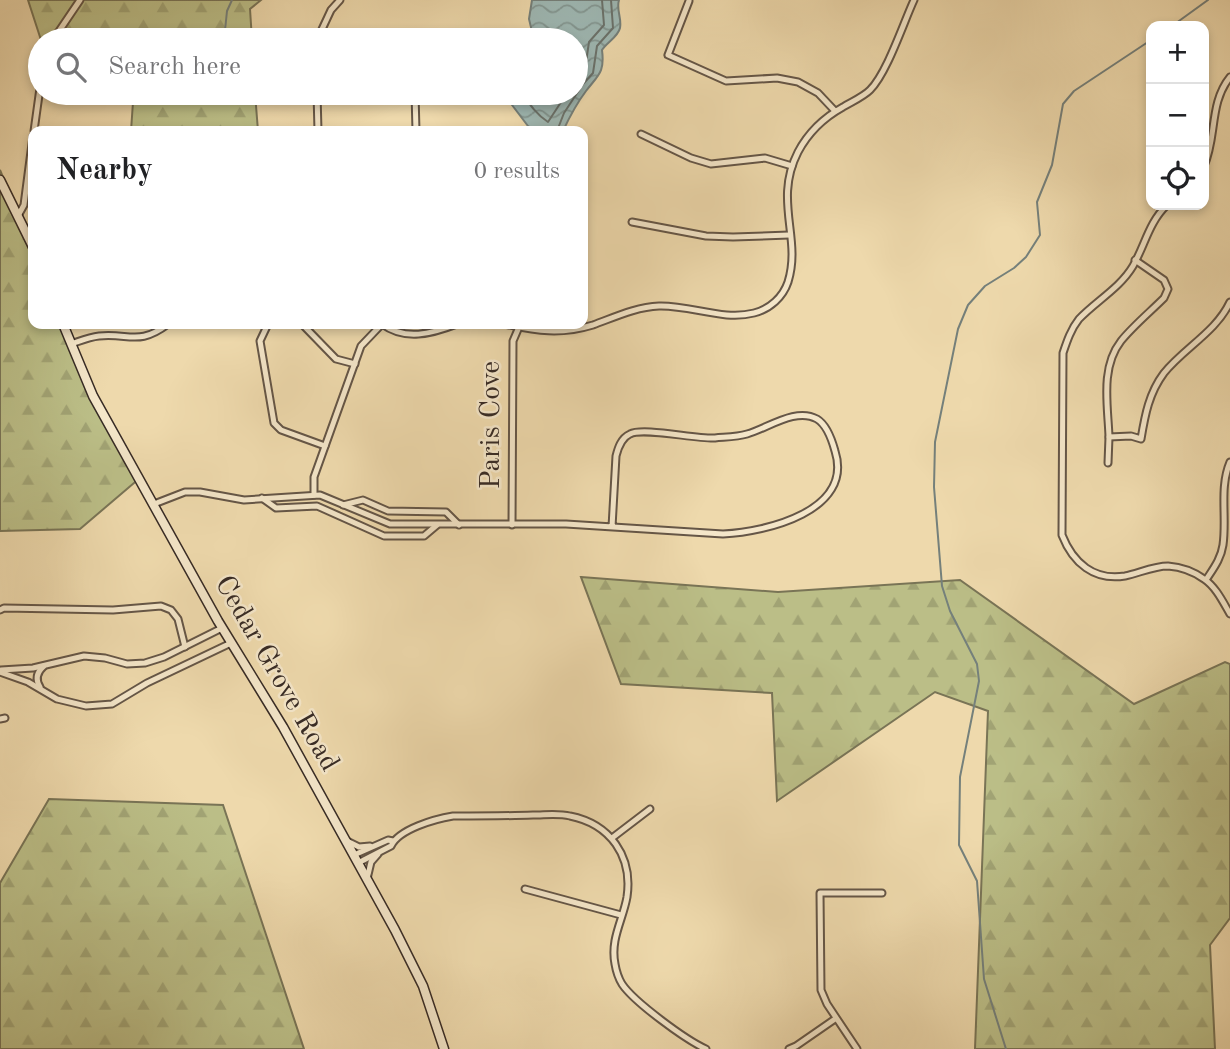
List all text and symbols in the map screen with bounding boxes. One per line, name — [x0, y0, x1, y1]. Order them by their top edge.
map controls — [1146, 21, 1209, 210]
button: + — [1146, 21, 1209, 84]
search box — [28, 28, 588, 105]
icon: search — [52, 48, 90, 86]
text: Search here — [108, 54, 241, 80]
button: − — [1146, 84, 1209, 147]
button: locate — [1146, 147, 1209, 210]
text: Nearby — [56, 156, 153, 186]
text: 0 results — [474, 160, 560, 183]
street label: Paris Cove — [478, 361, 506, 489]
street label: Cedar Grove Road — [209, 572, 343, 776]

